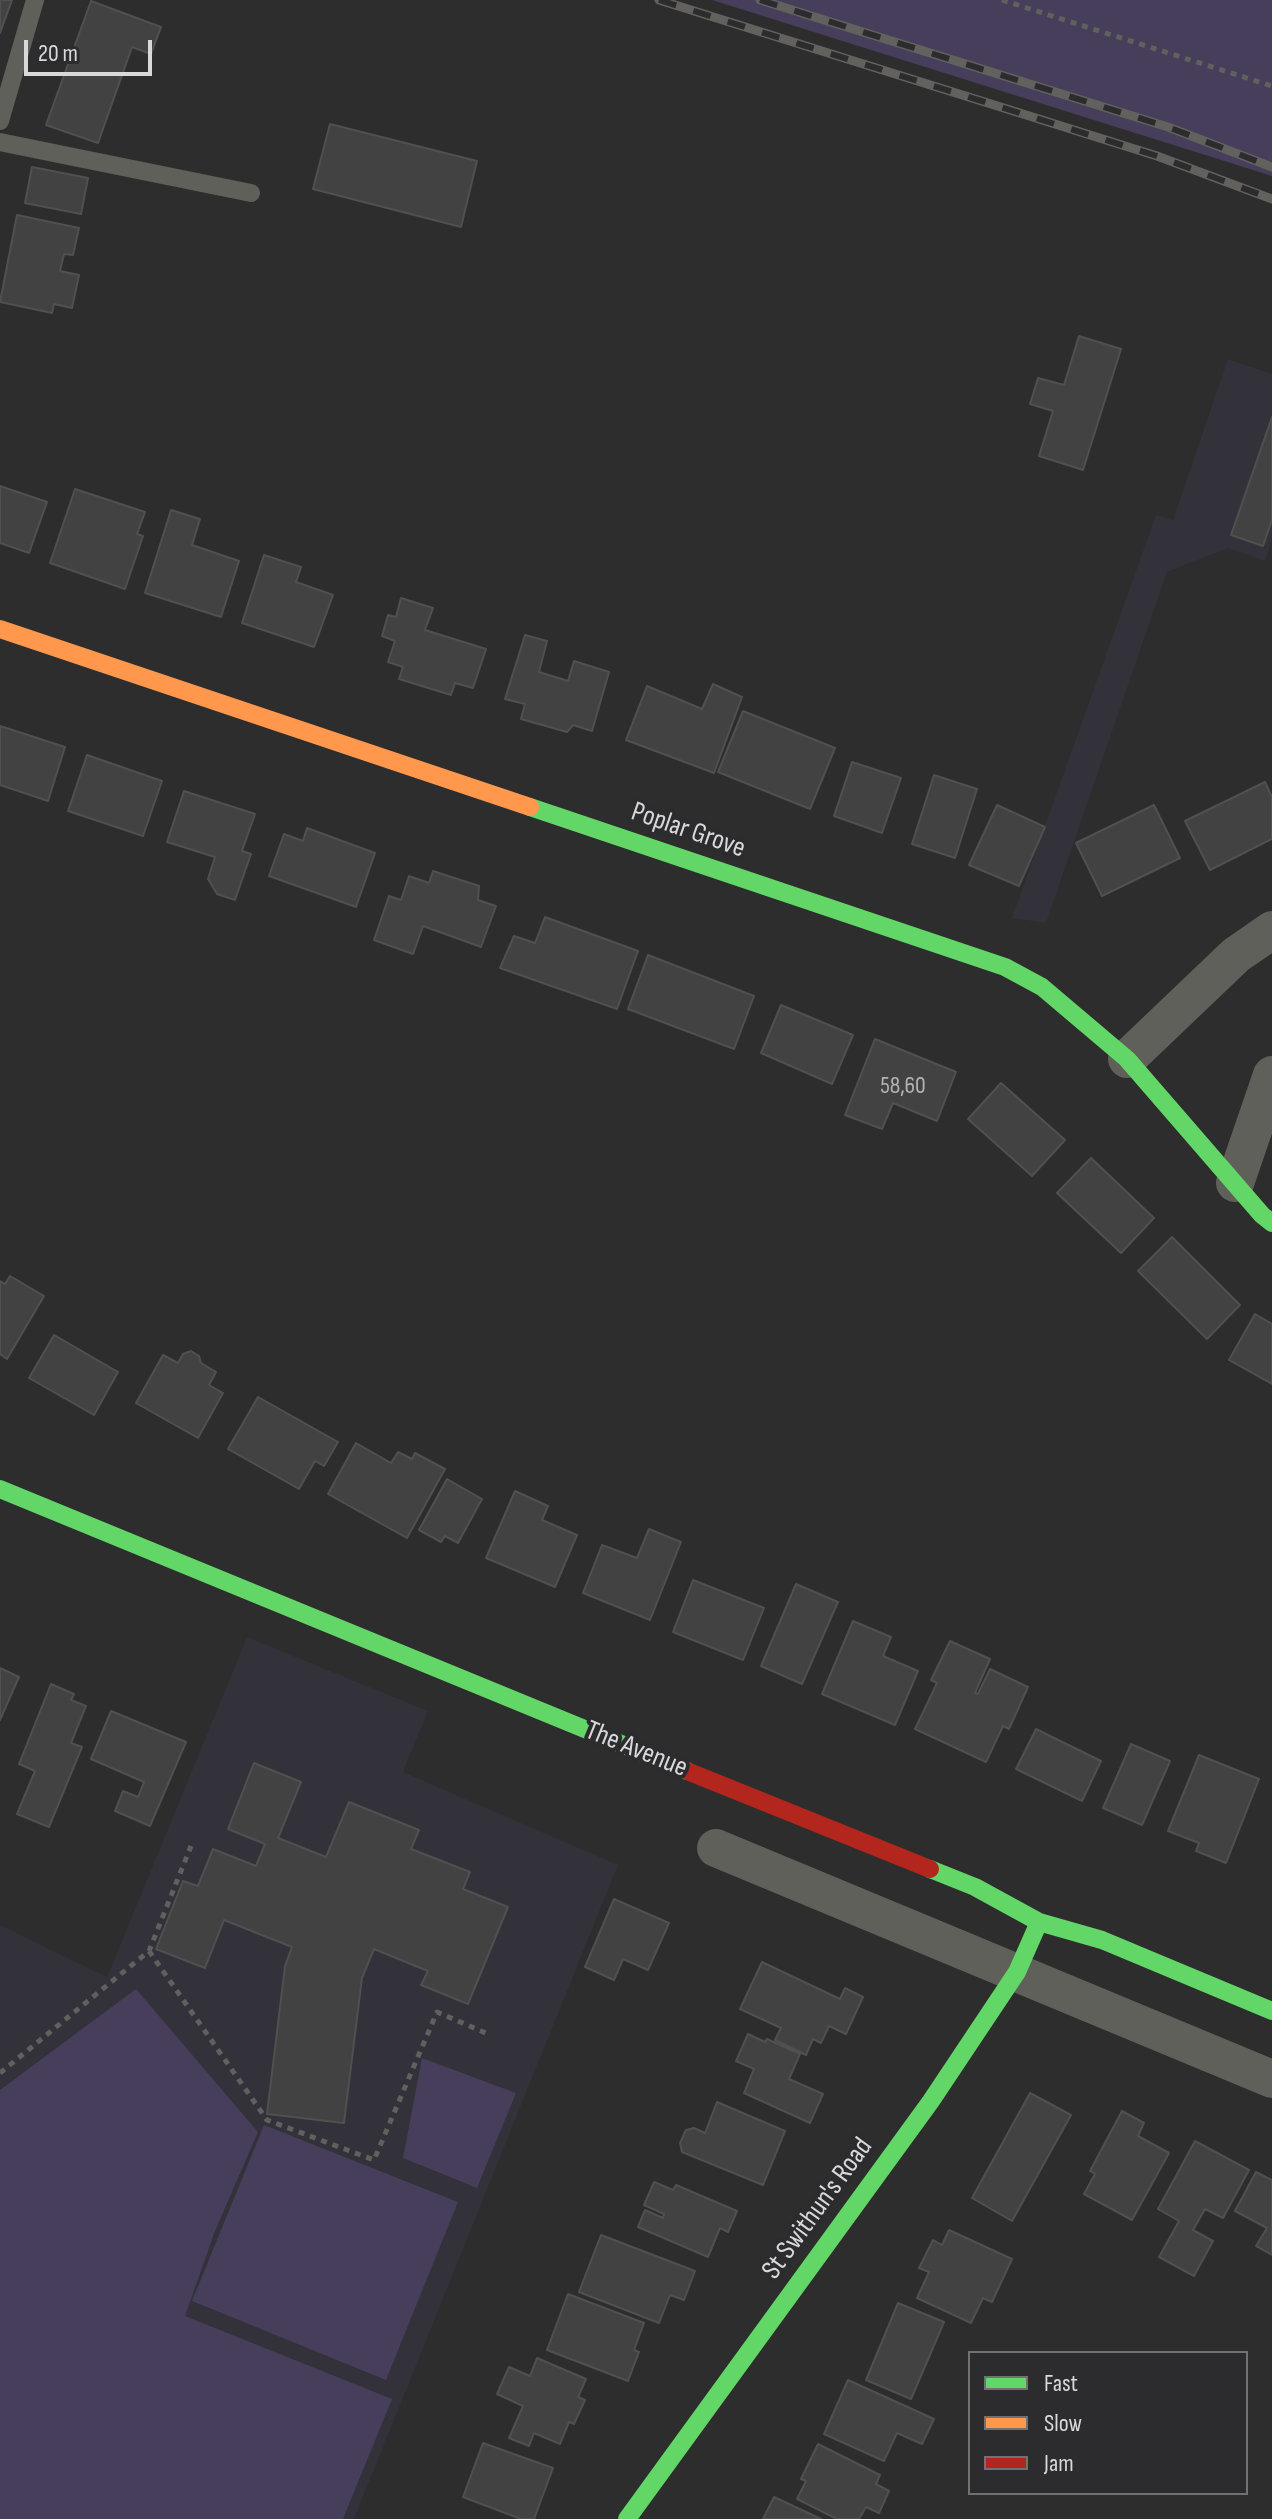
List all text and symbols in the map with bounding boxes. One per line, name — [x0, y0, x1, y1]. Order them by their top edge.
scale bar — [28, 24, 156, 74]
text: 20 m — [38, 39, 78, 68]
street label: Poplar Grove — [627, 796, 749, 866]
house number: 58,60 — [880, 1073, 926, 1101]
street label: The Avenue — [580, 1714, 692, 1786]
street label: St Swithun's Road — [755, 2132, 881, 2286]
legend — [968, 2351, 1248, 2495]
text: Fast — [1044, 2369, 1078, 2398]
text: Slow — [1044, 2409, 1082, 2438]
text: Jam — [1044, 2449, 1074, 2478]

